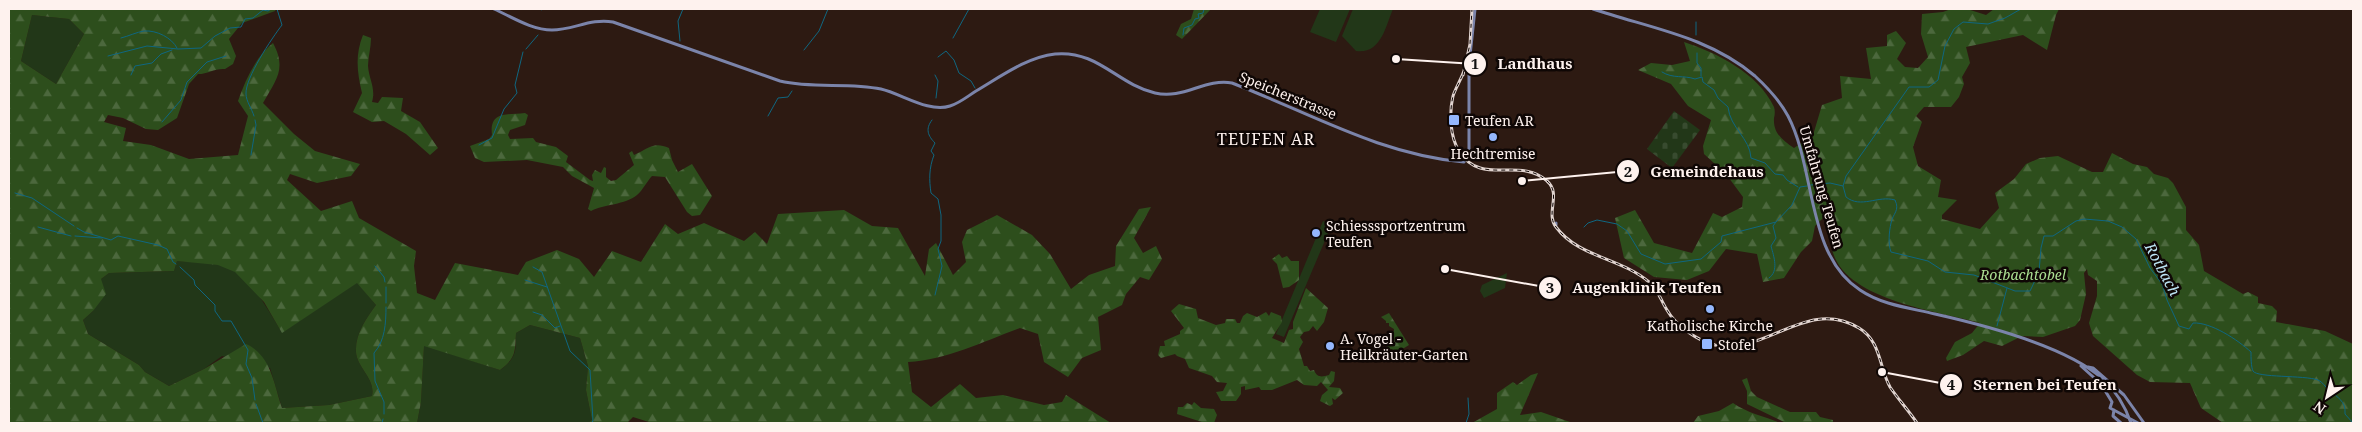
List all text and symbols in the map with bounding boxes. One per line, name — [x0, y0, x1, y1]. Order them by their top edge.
callout: Landhaus — [1463, 49, 1583, 79]
text: 1 — [1471, 53, 1479, 73]
text: Landhaus — [1498, 53, 1572, 73]
street label: Speicherstrasse — [1236, 67, 1340, 123]
place label: Teufen AR — [1465, 111, 1534, 130]
marker: Teufen AR — [1447, 113, 1461, 127]
street label: Umfahrung Teufen — [1795, 123, 1849, 251]
district label: TEUFEN AR — [1217, 128, 1315, 150]
marker: Hechtremise — [1487, 131, 1499, 143]
place label: Hechtremise — [1451, 144, 1535, 163]
callout: Gemeindehaus — [1615, 156, 1774, 186]
text: 2 — [1624, 161, 1632, 181]
text: Gemeindehaus — [1650, 161, 1764, 181]
place label: Schiesssportzentrum Teufen — [1326, 216, 1466, 251]
marker: Schiesssportzentrum Teufen — [1310, 227, 1322, 239]
water label: Rotbach — [2140, 238, 2185, 299]
park label: Rotbachtobel — [1979, 265, 2067, 284]
callout: Augenklinik Teufen — [1537, 273, 1732, 303]
text: 3 — [1546, 277, 1554, 297]
text: Augenklinik Teufen — [1572, 277, 1722, 297]
marker: Katholische Kirche — [1704, 303, 1716, 315]
place label: Katholische Kirche — [1647, 316, 1773, 335]
place label: A. Vogel - Heilkräuter-Garten — [1340, 329, 1468, 364]
place label: Stofel — [1718, 335, 1756, 354]
marker: Stofel — [1700, 337, 1714, 351]
marker: A. Vogel - Heilkräuter-Garten — [1324, 340, 1336, 352]
callout: Sternen bei Teufen — [1939, 370, 2127, 400]
north arrow — [2302, 372, 2352, 422]
text: 4 — [1947, 374, 1956, 394]
text: Sternen bei Teufen — [1973, 374, 2117, 394]
text: N — [2309, 397, 2329, 419]

